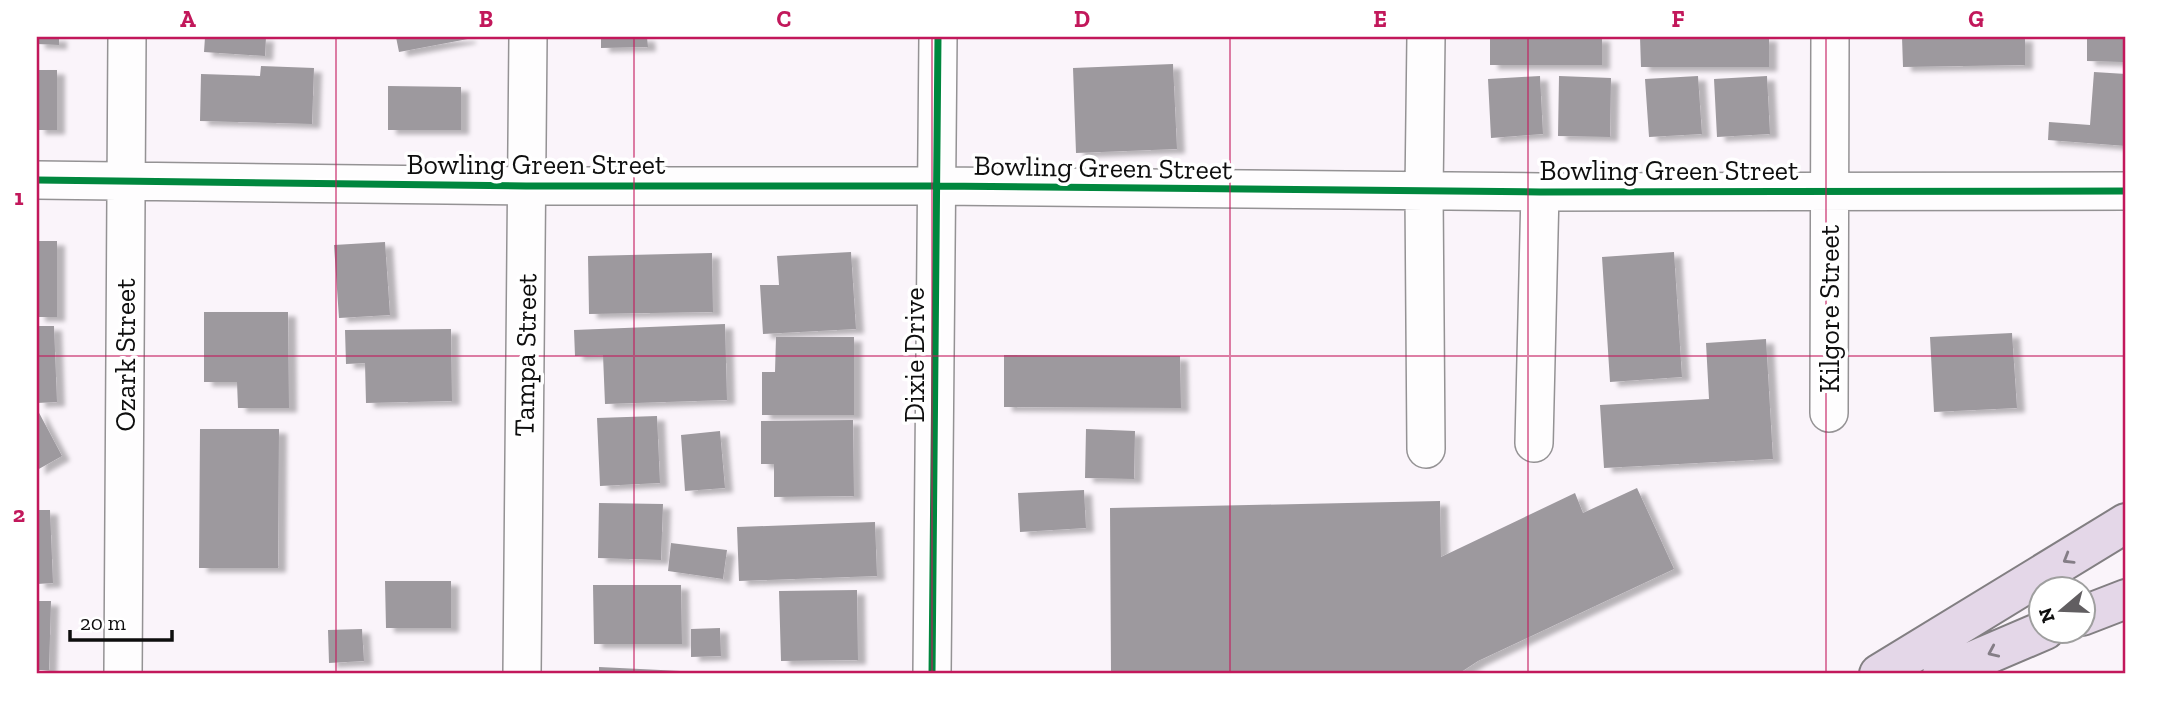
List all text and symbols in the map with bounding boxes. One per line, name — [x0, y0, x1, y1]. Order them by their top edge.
text: A — [180, 5, 196, 33]
text: B — [479, 5, 493, 33]
text: C — [777, 5, 791, 33]
text: D — [1074, 5, 1090, 33]
text: E — [1373, 5, 1387, 33]
text: F — [1671, 5, 1685, 33]
text: G — [1968, 5, 1984, 33]
street label: Bowling Green Street — [407, 148, 666, 181]
street label: Bowling Green Street — [973, 149, 1233, 186]
street label: Bowling Green Street — [1540, 154, 1799, 187]
text: 1 — [14, 183, 24, 211]
street label: Kilgore Street — [1813, 224, 1846, 393]
street label: Tampa Street — [508, 272, 543, 437]
street label: Ozark Street — [109, 278, 142, 432]
street label: Dixie Drive — [898, 287, 931, 423]
text: 2 — [13, 500, 25, 528]
one-way arrow — [2063, 551, 2076, 564]
north arrow — [2026, 574, 2096, 644]
scale bar — [70, 599, 172, 643]
text: N — [2033, 605, 2060, 626]
text: 20 m — [80, 610, 126, 635]
one-way arrow — [1988, 644, 2001, 658]

